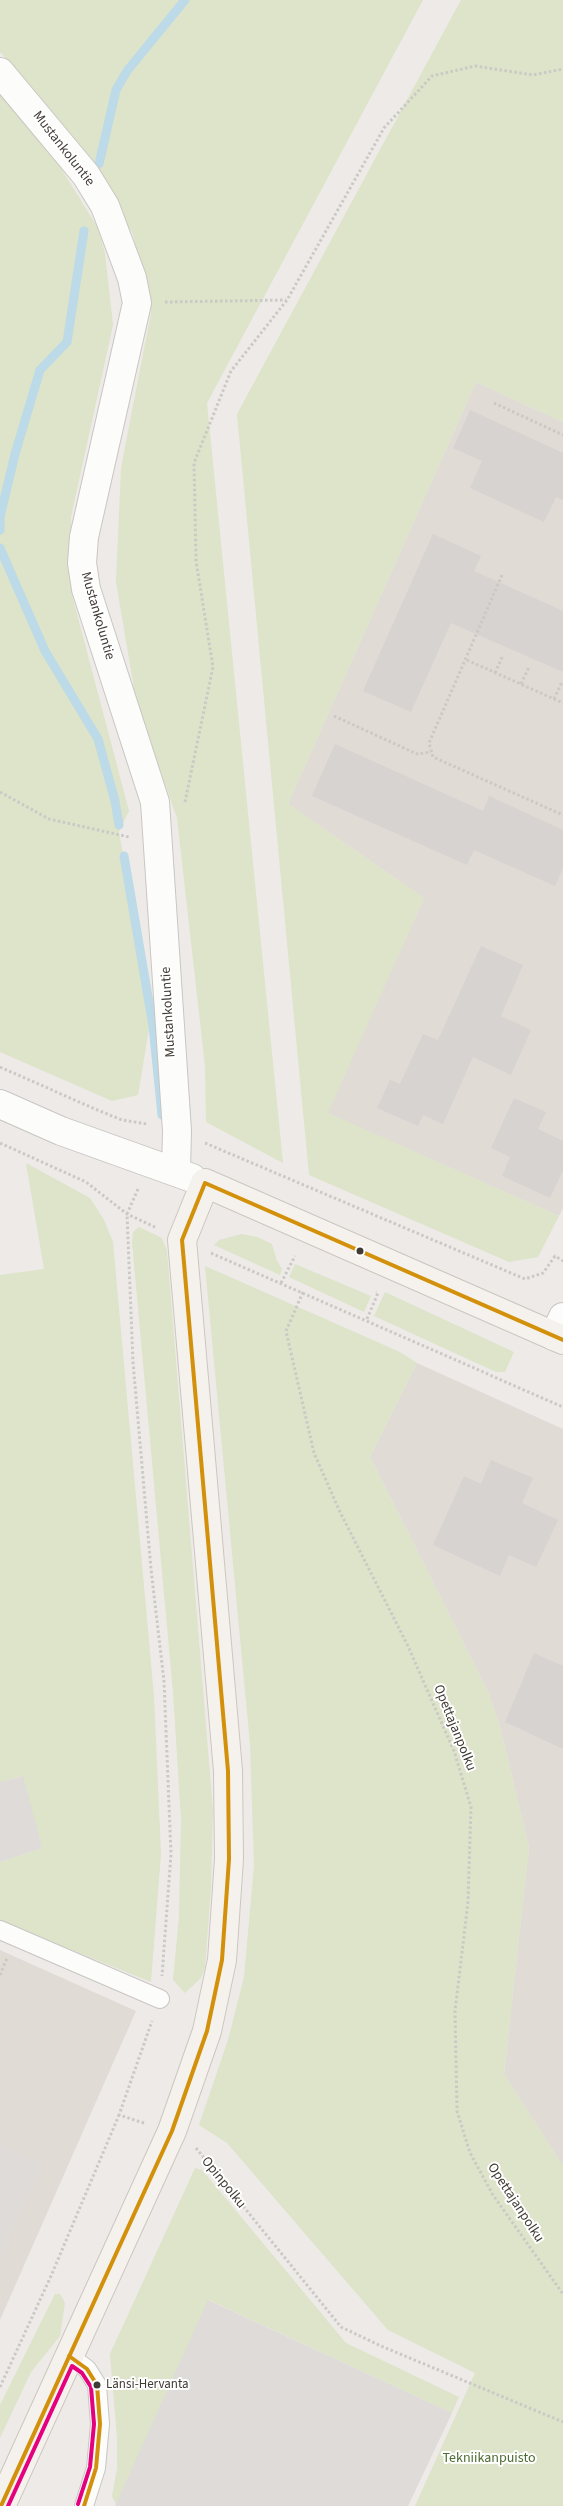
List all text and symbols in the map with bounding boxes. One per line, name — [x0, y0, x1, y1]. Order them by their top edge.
street label: Mustankoluntie — [28, 108, 98, 190]
street label: Mustankoluntie — [76, 570, 118, 662]
street label: Mustankoluntie — [158, 966, 180, 1058]
unlabelled marker — [355, 1246, 365, 1256]
street label: Opettajanpolku — [429, 1683, 479, 1773]
street label: Opinpolku — [197, 2154, 249, 2212]
street label: Opettajanpolku — [483, 2160, 547, 2246]
place label: Länsi-Hervanta — [106, 2377, 189, 2393]
marker: Länsi-Hervanta — [92, 2380, 102, 2390]
park label: Tekniikanpuisto — [442, 2451, 536, 2467]

